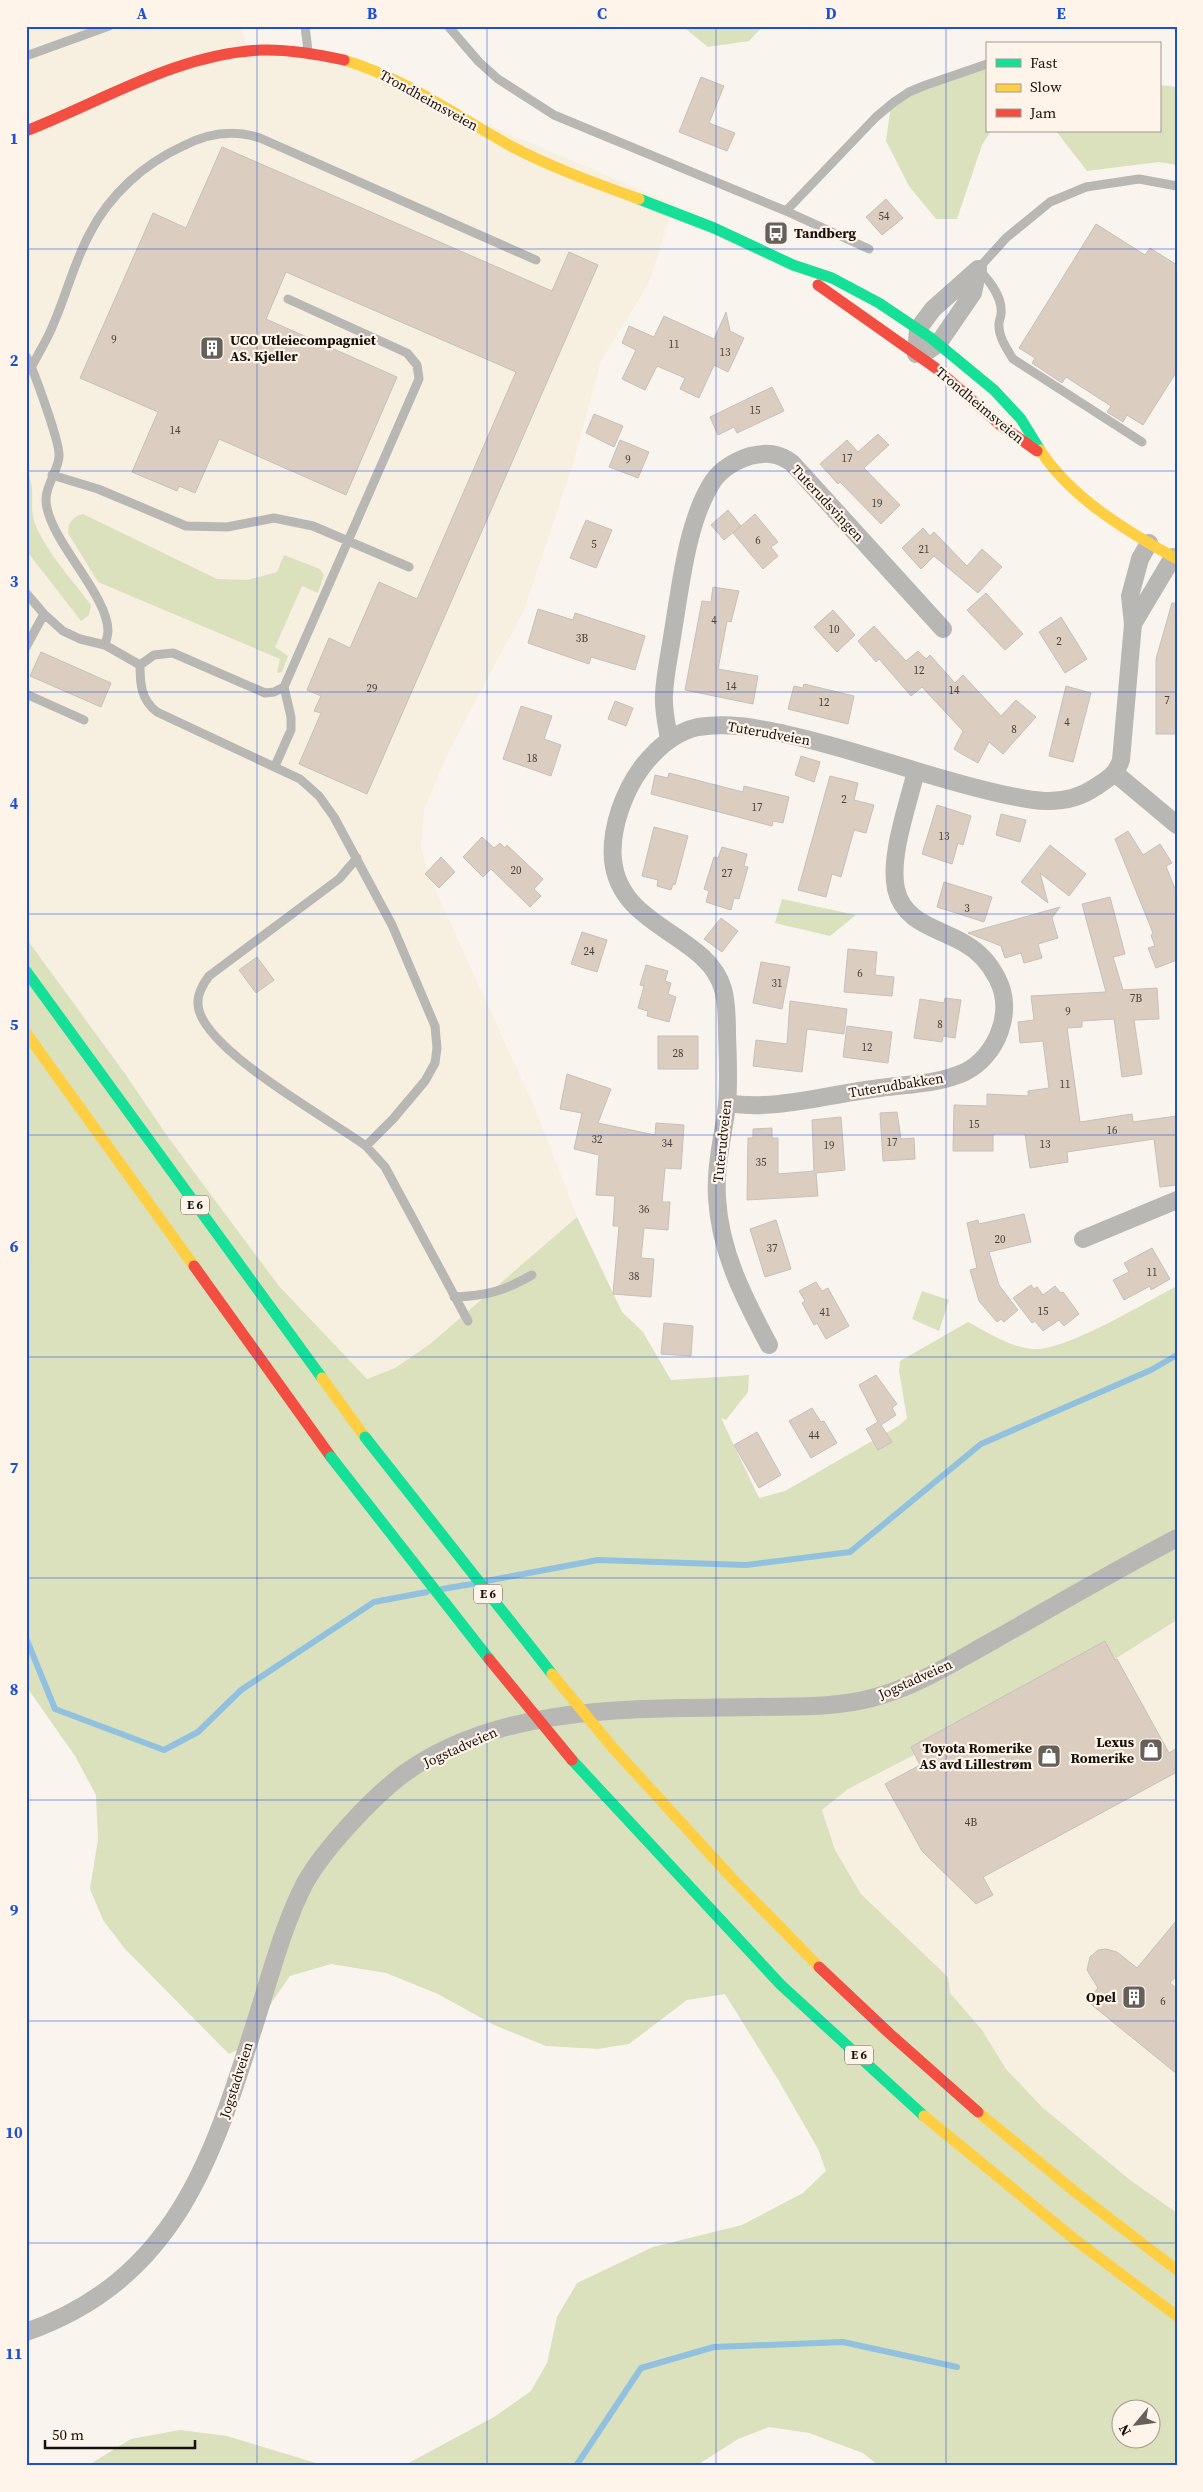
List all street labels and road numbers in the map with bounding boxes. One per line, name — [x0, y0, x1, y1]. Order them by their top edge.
street label: Trondheimsveien — [376, 65, 482, 136]
street label: Trondheimsveien — [931, 362, 1029, 448]
street label: Tuterudsvingen — [787, 460, 869, 546]
street label: Tuterudveien — [726, 716, 812, 750]
street label: Tuterudbakken — [847, 1068, 945, 1102]
street label: Tuterudveien — [708, 1098, 736, 1184]
road number: E 6 — [181, 1196, 209, 1214]
road number: E 6 — [474, 1585, 502, 1604]
street label: Jogstadveien — [874, 1654, 956, 1705]
street label: Jogstadveien — [419, 1722, 501, 1773]
street label: Jogstadveien — [214, 2039, 258, 2122]
road number: E 6 — [845, 2046, 873, 2064]

